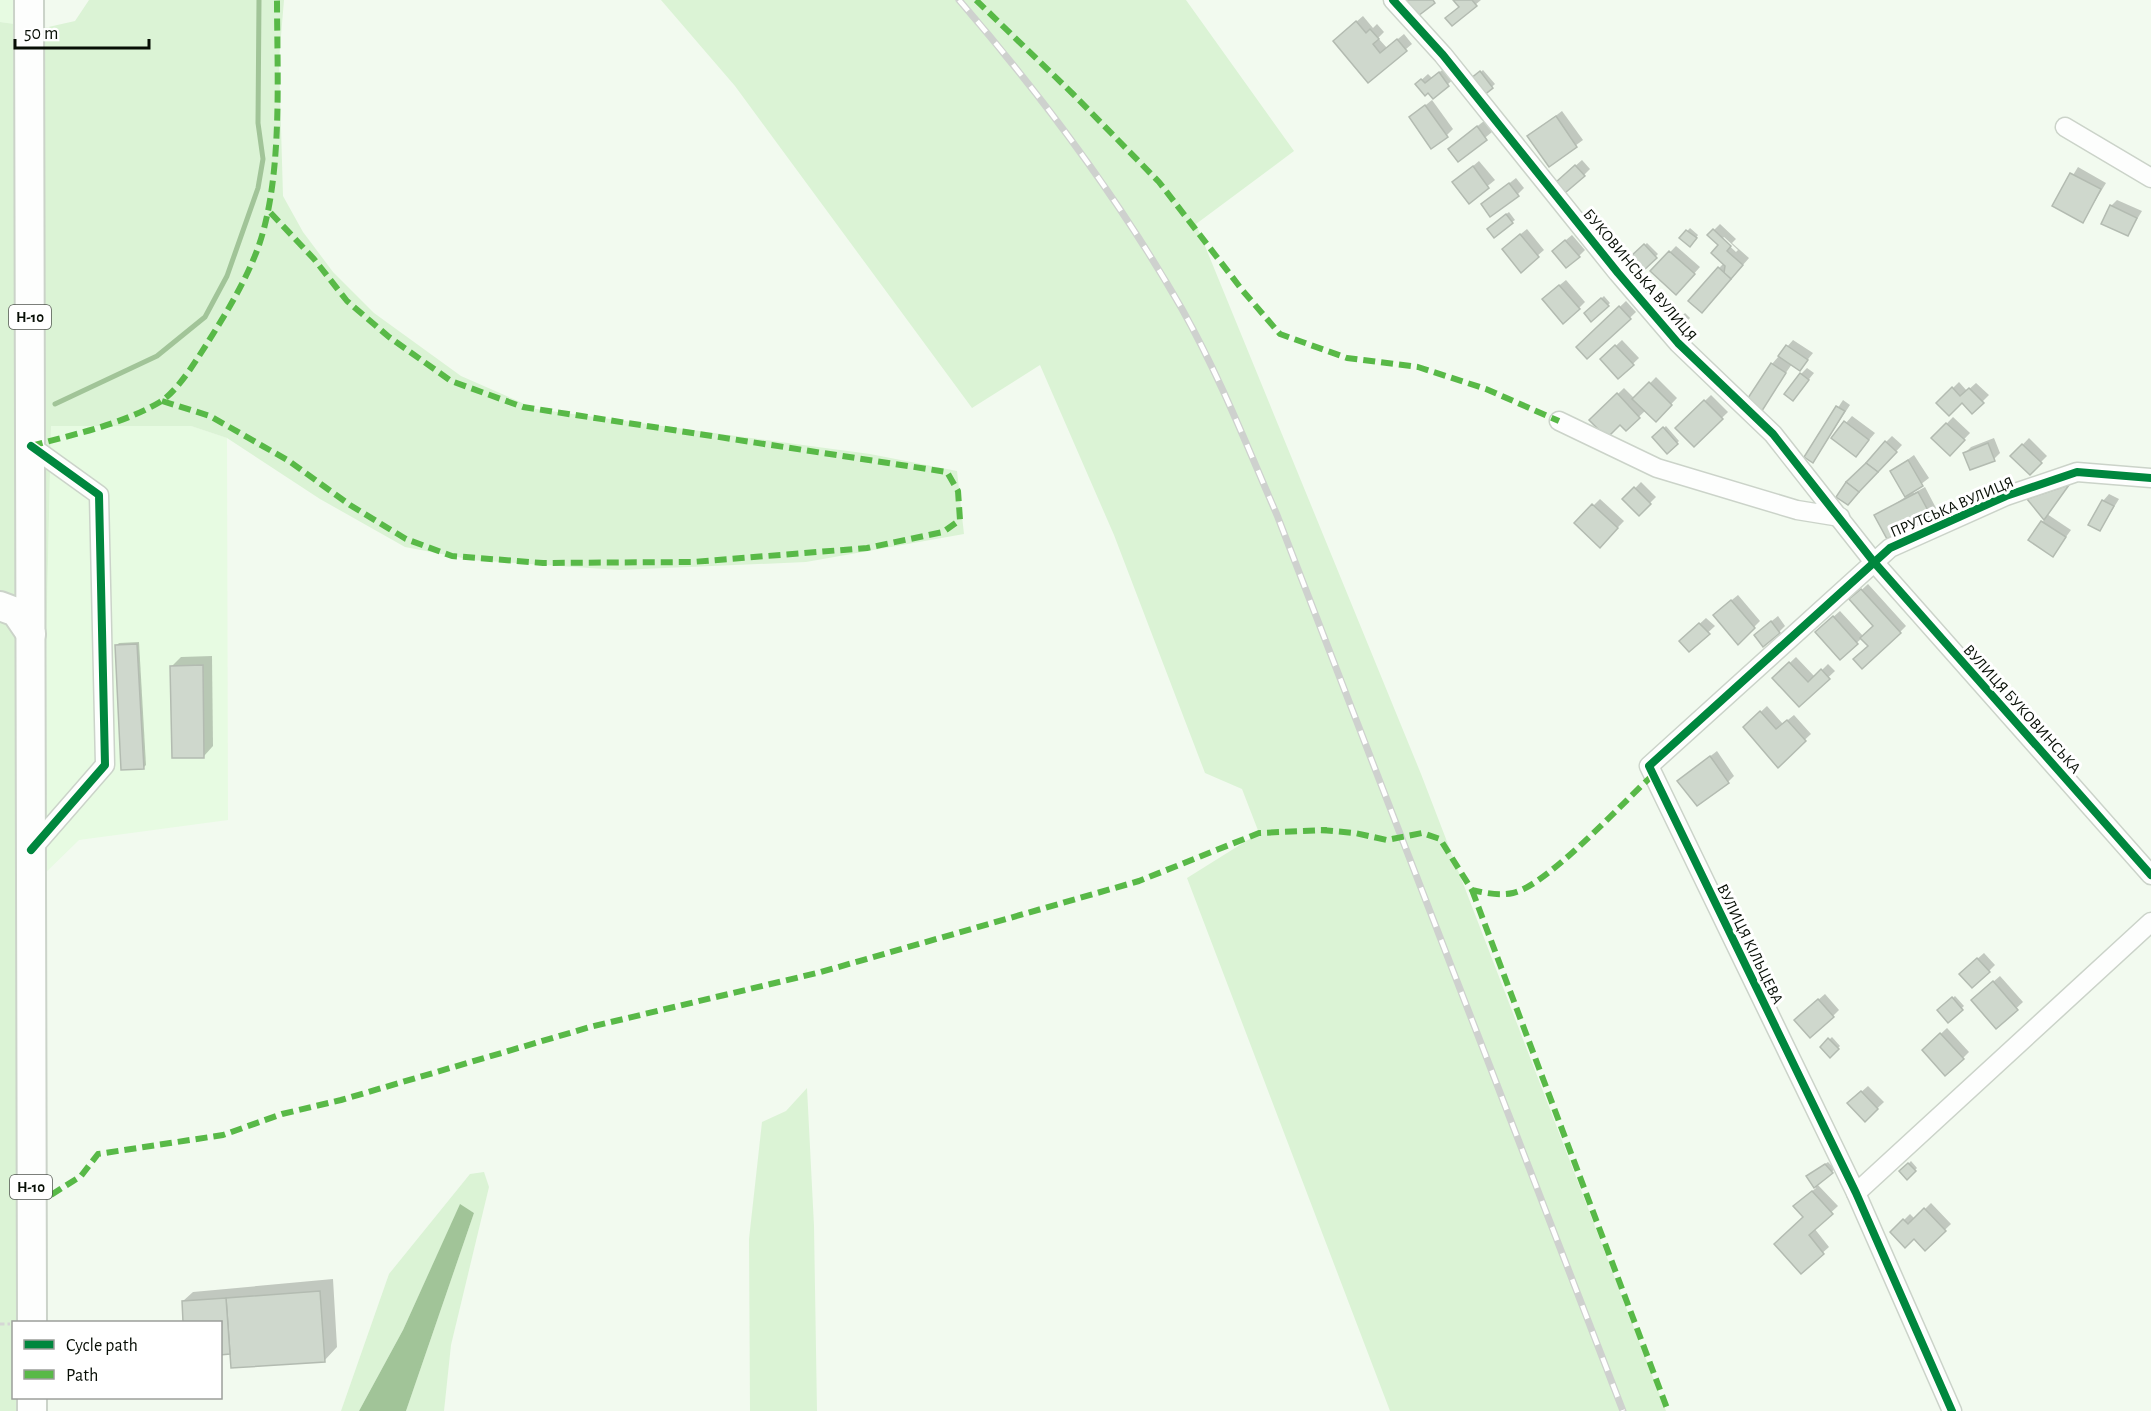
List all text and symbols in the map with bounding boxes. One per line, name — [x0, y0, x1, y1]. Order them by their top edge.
scale bar — [15, 12, 148, 50]
text: 50 m — [24, 25, 58, 43]
street label: БУКОВИНСЬКА ВУЛИЦЯ — [1580, 206, 1700, 344]
road number: Н-10 — [9, 305, 51, 329]
street label: ПРУТСЬКА ВУЛИЦЯ — [1888, 474, 2016, 540]
street label: ВУЛИЦЯ БУКОВИНСЬКА — [1960, 642, 2084, 777]
street label: ВУЛИЦЯ КІЛЬЦЕВА — [1714, 881, 1786, 1007]
road number: Н-10 — [10, 1175, 52, 1199]
legend — [12, 1321, 222, 1399]
text: Cycle path — [66, 1337, 138, 1355]
text: Path — [66, 1367, 98, 1385]

